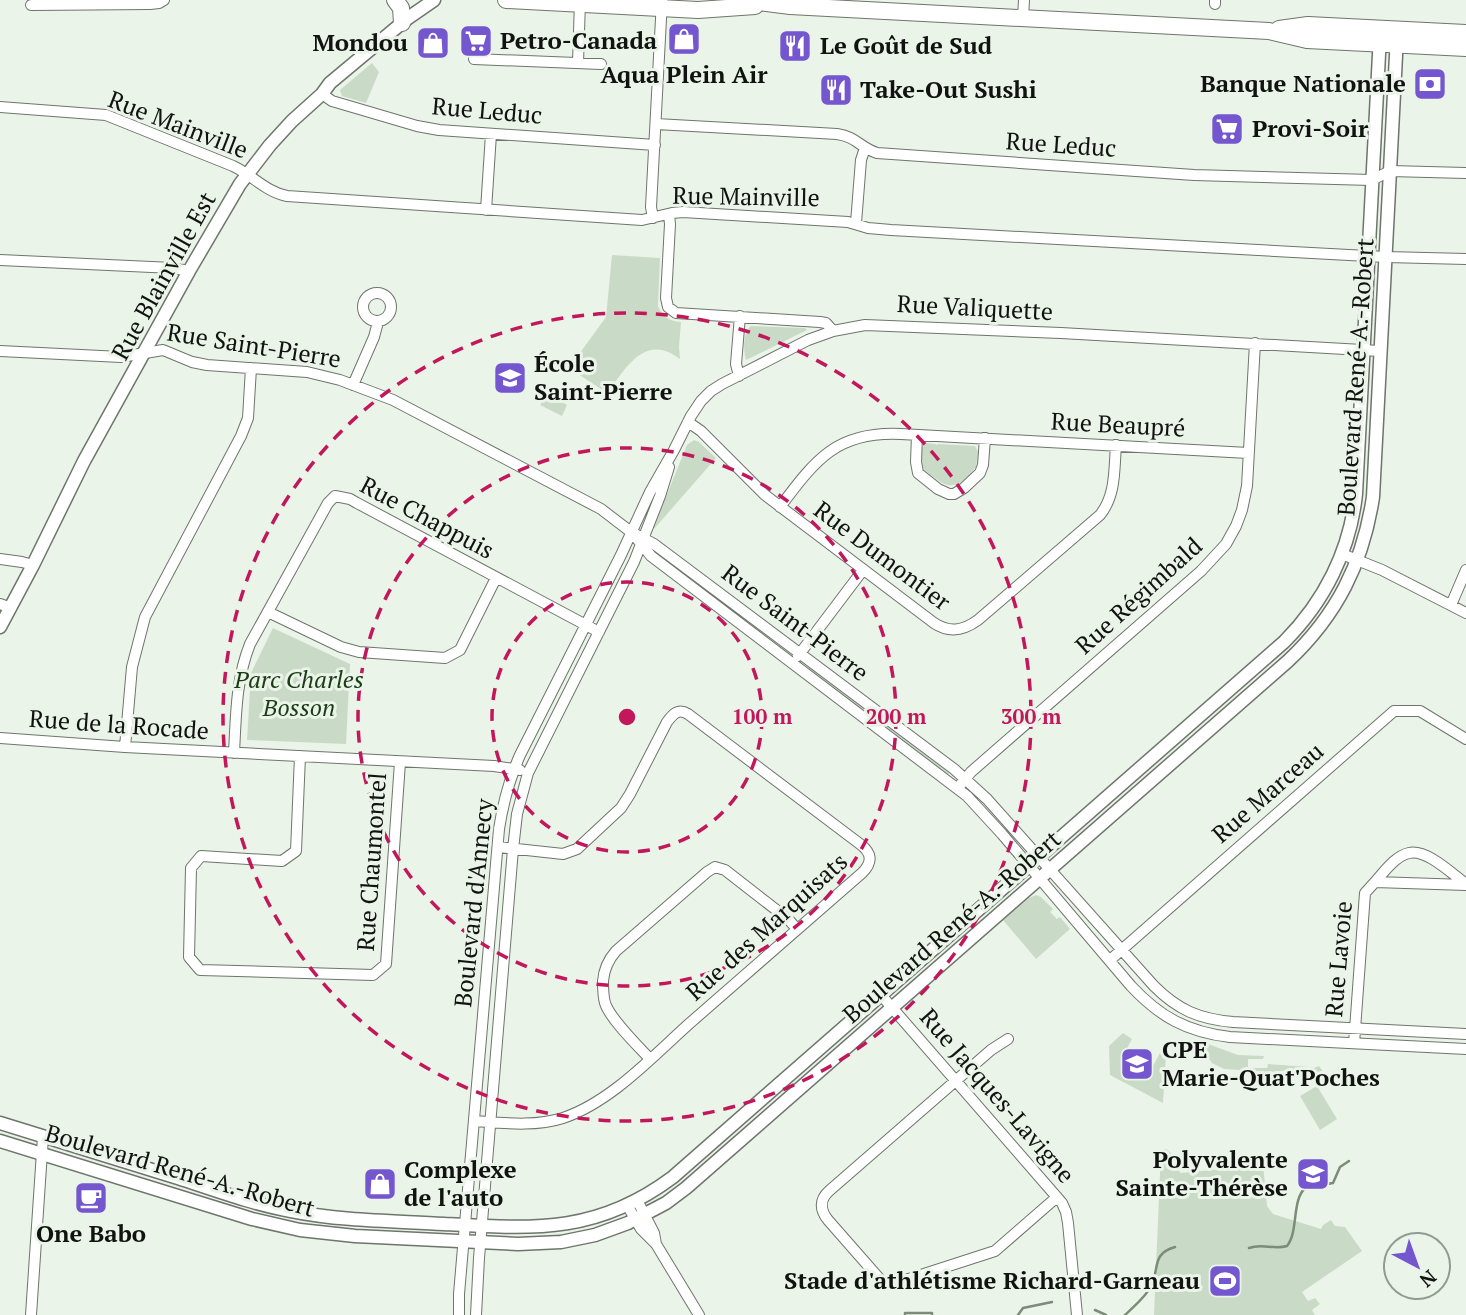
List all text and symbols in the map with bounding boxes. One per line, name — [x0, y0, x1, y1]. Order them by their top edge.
shop icon: Aqua Plein Air — [665, 20, 703, 58]
supermarket icon: Petro-Canada — [457, 22, 495, 60]
shop icon: Mondou — [414, 24, 452, 62]
place label: Petro-Canada — [500, 24, 658, 56]
place label: Mondou — [312, 26, 408, 58]
restaurant icon: Le Goût de Sud — [776, 27, 814, 65]
place label: Le Goût de Sud — [820, 29, 993, 61]
place label: Aqua Plein Air — [600, 58, 768, 90]
bank icon: Banque Nationale — [1411, 65, 1449, 103]
place label: Banque Nationale — [1200, 67, 1406, 99]
restaurant icon: Take-Out Sushi — [817, 71, 855, 109]
place label: Take-Out Sushi — [860, 73, 1037, 105]
street label: Rue Mainville — [104, 83, 253, 165]
street label: Rue Leduc — [431, 89, 544, 131]
supermarket icon: Provi-Soir — [1208, 110, 1246, 148]
place label: Provi-Soir — [1252, 112, 1369, 144]
street label: Rue Leduc — [1005, 124, 1117, 164]
street label: Rue Mainville — [672, 179, 820, 213]
street label: Rue Blainville Est — [104, 186, 223, 365]
street label: Boulevard René-A.-Robert — [1329, 237, 1381, 517]
street label: Rue Valiquette — [896, 287, 1054, 327]
street label: Rue Saint-Pierre — [165, 315, 343, 375]
place label: École Saint-Pierre — [534, 347, 673, 407]
school or university icon: École Saint-Pierre — [491, 359, 529, 397]
street label: Rue Beaupré — [1050, 405, 1186, 444]
street label: Rue Chappuis — [355, 468, 500, 566]
street label: Rue Dumontier — [808, 493, 958, 618]
street label: Rue Régimbald — [1068, 530, 1209, 661]
street label: Rue Saint-Pierre — [716, 557, 875, 688]
park label: Parc Charles Bosson — [233, 663, 364, 723]
street label: Rue de la Rocade — [28, 702, 210, 746]
text: 100 m — [732, 702, 793, 730]
text: 200 m — [866, 702, 927, 730]
text: 300 m — [1001, 702, 1062, 730]
centre of rings — [615, 705, 639, 729]
street label: Rue Marceau — [1205, 735, 1330, 850]
street label: Rue Chaumontel — [349, 772, 393, 952]
street label: Boulevard d'Annecy — [446, 796, 500, 1009]
street label: Boulevard René-A.-Robert — [836, 823, 1067, 1030]
street label: Rue des Marquisats — [679, 845, 854, 1007]
street label: Rue Lavoie — [1317, 899, 1359, 1018]
street label: Rue Jacques-Lavigne — [913, 1001, 1082, 1189]
place label: CPE Marie-Quat'Poches — [1162, 1033, 1380, 1093]
school or university icon: CPE Marie-Quat'Poches — [1118, 1045, 1156, 1083]
street label: Boulevard René-A.-Robert — [42, 1116, 319, 1224]
place label: Polyvalente Sainte-Thérèse — [1115, 1143, 1288, 1203]
place label: Complexe de l'auto — [404, 1153, 517, 1213]
school or university icon: Polyvalente Sainte-Thérèse — [1294, 1155, 1332, 1193]
shop icon: Complexe de l'auto — [361, 1165, 399, 1203]
cafe icon: One Babo — [72, 1179, 110, 1217]
place label: One Babo — [36, 1217, 146, 1249]
north arrow — [1382, 1231, 1452, 1301]
sports icon: Stade d'athlétisme Richard-Garneau — [1206, 1262, 1244, 1300]
place label: Stade d'athlétisme Richard-Garneau — [784, 1264, 1200, 1296]
text: N — [1414, 1265, 1442, 1294]

